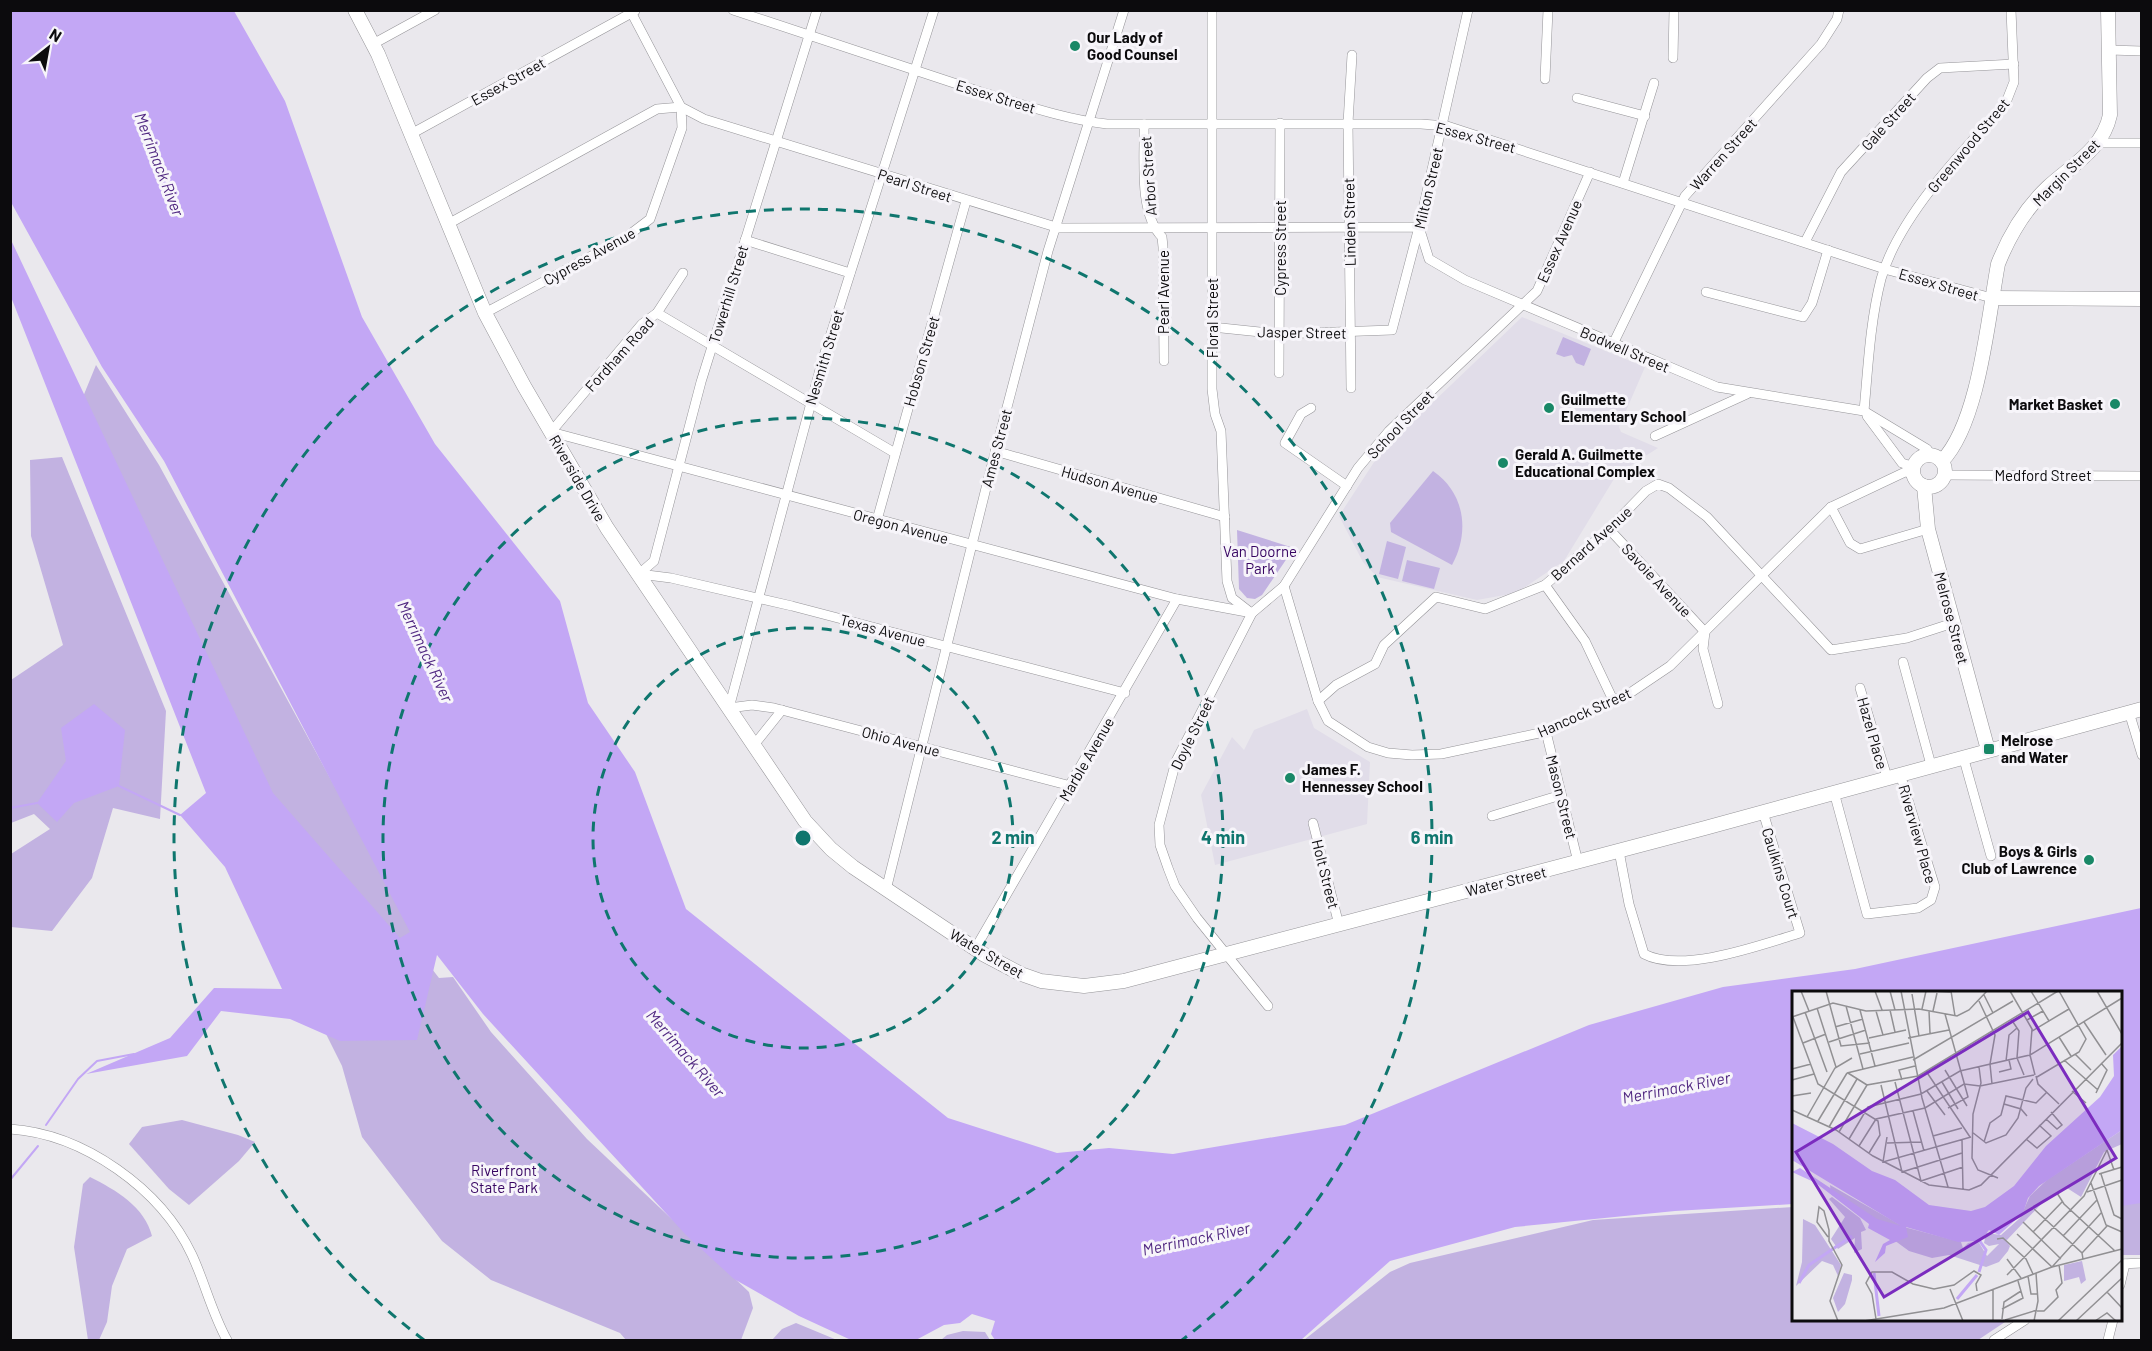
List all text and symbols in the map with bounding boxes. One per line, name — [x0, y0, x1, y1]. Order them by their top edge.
north arrow — [18, 18, 78, 78]
text: N — [47, 24, 65, 46]
place label: Our Lady of Good Counsel — [1087, 28, 1178, 63]
marker: Our Lady of Good Counsel — [1068, 39, 1082, 53]
street label: Essex Street — [468, 53, 548, 109]
street label: Essex Street — [954, 75, 1038, 117]
street label: Gale Street — [1857, 88, 1919, 154]
street label: Greenwood Street — [1923, 94, 2013, 196]
water label: Merrimack River — [132, 110, 189, 220]
street label: Warren Street — [1686, 114, 1760, 194]
street label: Essex Street — [1434, 118, 1518, 156]
street label: Arbor Street — [1136, 135, 1160, 217]
street label: Margin Street — [2029, 135, 2103, 209]
street label: Milton Street — [1410, 145, 1446, 231]
street label: Pearl Street — [876, 165, 954, 205]
street label: Linden Street — [1339, 178, 1359, 266]
street label: Essex Avenue — [1533, 197, 1585, 285]
street label: Cypress Street — [1271, 200, 1289, 296]
street label: Cypress Avenue — [540, 223, 638, 289]
street label: Towerhill Street — [704, 243, 752, 345]
street label: Pearl Avenue — [1154, 250, 1172, 334]
street label: Essex Street — [1897, 264, 1981, 304]
street label: Floral Street — [1203, 278, 1221, 358]
street label: Nesmith Street — [801, 307, 847, 407]
street label: Fordham Road — [581, 313, 657, 395]
street label: Hobson Street — [899, 314, 943, 408]
street label: Jasper Street — [1257, 322, 1347, 342]
street label: Bodwell Street — [1578, 322, 1672, 376]
street label: School Street — [1363, 386, 1437, 462]
place label: Guilmette Elementary School — [1561, 390, 1686, 425]
place label: Market Basket — [2009, 395, 2103, 413]
marker: Market Basket — [2108, 397, 2122, 411]
marker: Guilmette Elementary School — [1542, 401, 1556, 415]
street label: Ames Street — [977, 407, 1015, 489]
street label: Riverside Drive — [546, 432, 610, 524]
place label: Gerald A. Guilmette Educational Complex — [1515, 445, 1655, 480]
marker: Gerald A. Guilmette Educational Complex — [1496, 456, 1510, 470]
street label: Hudson Avenue — [1059, 462, 1161, 506]
street label: Medford Street — [1994, 466, 2092, 484]
street label: Bernard Avenue — [1547, 502, 1635, 584]
street label: Oregon Avenue — [851, 505, 951, 547]
street label: Savoie Avenue — [1618, 540, 1696, 620]
park label: Van Doorne Park — [1223, 542, 1297, 577]
street label: Melrose Street — [1931, 570, 1973, 666]
water label: Merrimack River — [394, 597, 458, 706]
street label: Texas Avenue — [838, 610, 928, 650]
street label: Hancock Street — [1534, 683, 1634, 741]
street label: Doyle Street — [1166, 693, 1218, 773]
street label: Hazel Place — [1854, 695, 1892, 771]
street label: Marble Avenue — [1055, 714, 1117, 804]
street label: Ohio Avenue — [860, 722, 942, 760]
place label: Melrose and Water — [2001, 731, 2068, 766]
marker: Melrose and Water — [1982, 742, 1996, 756]
street label: Mason Street — [1543, 753, 1581, 841]
place label: James F. Hennessey School — [1302, 760, 1423, 795]
marker: James F. Hennessey School — [1283, 771, 1297, 785]
street label: Riverview Place — [1895, 782, 1941, 886]
street label: Caulkins Court — [1759, 825, 1803, 921]
text: 2 min — [991, 826, 1035, 848]
text: 4 min — [1201, 826, 1245, 848]
text: 6 min — [1411, 826, 1453, 848]
centre of rings — [793, 828, 813, 848]
street label: Holt Street — [1309, 837, 1343, 911]
place label: Boys & Girls Club of Lawrence — [1962, 842, 2077, 877]
marker: Boys & Girls Club of Lawrence — [2082, 853, 2096, 867]
street label: Water Street — [1464, 862, 1548, 900]
street label: Water Street — [947, 925, 1027, 981]
inset map — [1792, 991, 2122, 1321]
water label: Merrimack River — [643, 1005, 730, 1102]
water label: Merrimack River — [1620, 1067, 1733, 1107]
park label: Riverfront State Park — [470, 1161, 538, 1196]
water label: Merrimack River — [1141, 1217, 1253, 1259]

